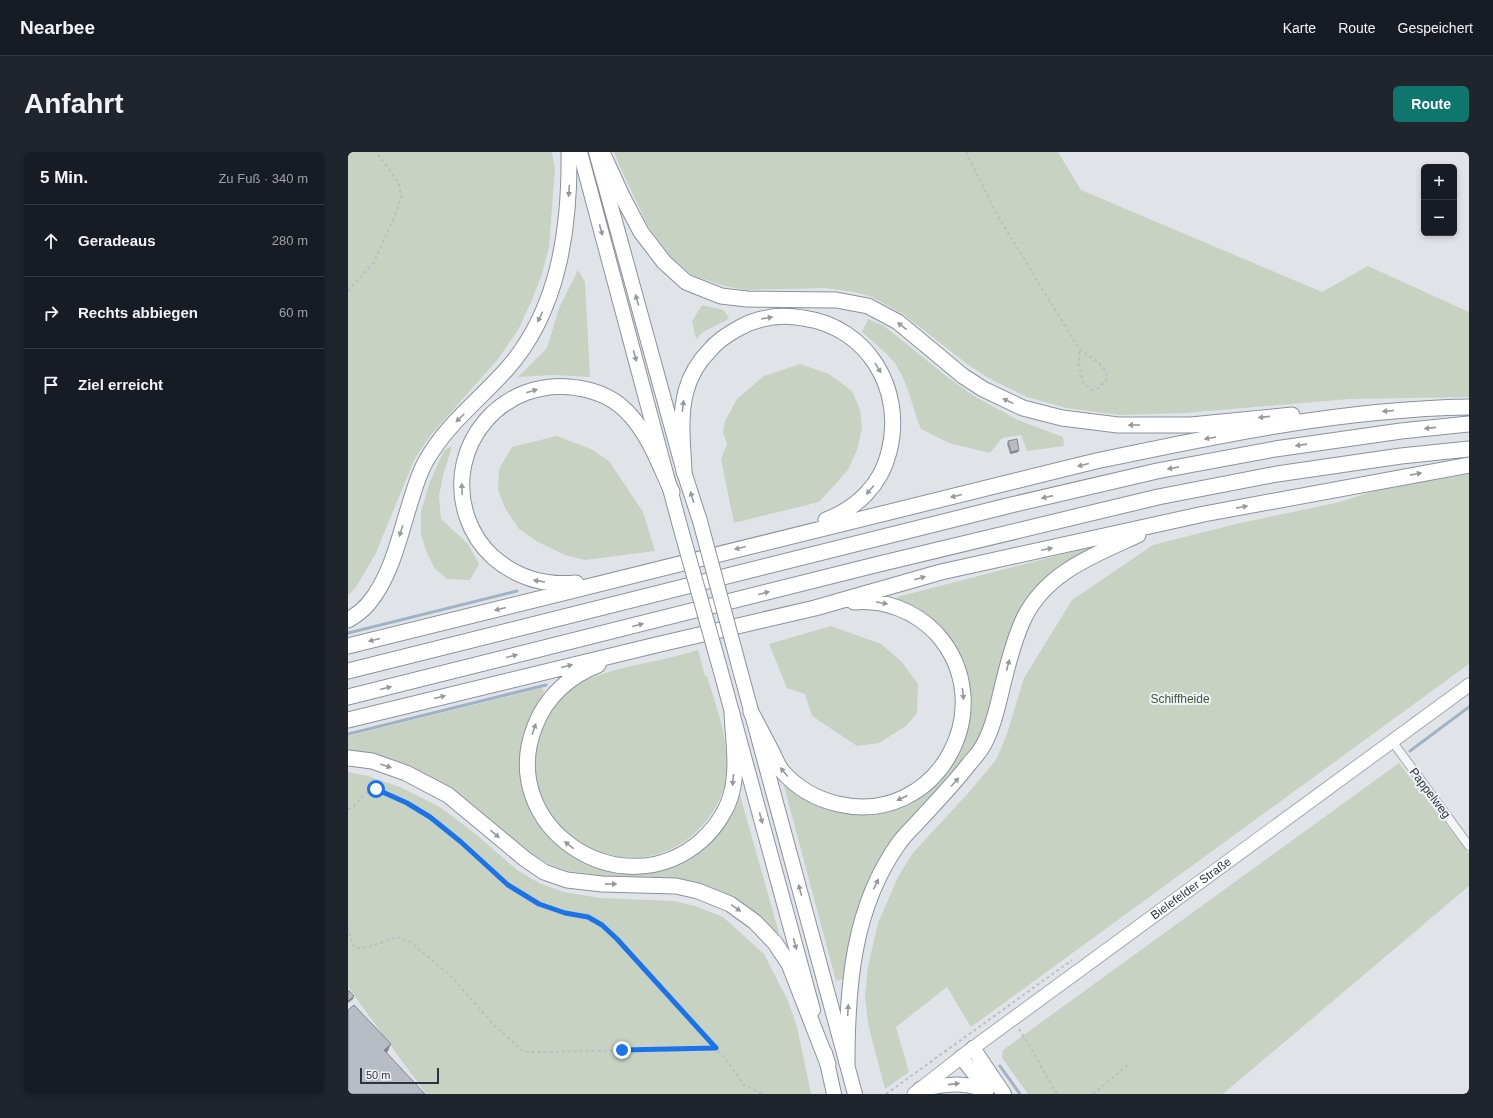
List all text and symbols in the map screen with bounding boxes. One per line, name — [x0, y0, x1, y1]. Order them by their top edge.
text: Nearbee — [20, 17, 95, 38]
text: Karte — [1283, 20, 1316, 36]
text: Route — [1338, 20, 1376, 36]
text: Gespeichert — [1398, 20, 1473, 36]
button: Route — [1393, 86, 1469, 122]
text: Anfahrt — [24, 88, 124, 119]
map controls — [1421, 164, 1457, 236]
button: + — [1421, 164, 1457, 200]
text: 5 Min. — [40, 168, 88, 187]
text: Zu Fuß · 340 m — [218, 171, 308, 186]
one-way arrow — [565, 185, 572, 197]
button: − — [1421, 200, 1457, 236]
one-way arrow — [598, 224, 604, 236]
icon: ahead — [40, 230, 62, 252]
text: Geradeaus — [78, 232, 156, 249]
text: 280 m — [272, 233, 308, 248]
one-way arrow — [633, 294, 639, 306]
icon: right — [40, 302, 62, 324]
text: Rechts abbiegen — [78, 304, 198, 321]
text: 60 m — [279, 305, 308, 320]
one-way arrow — [537, 311, 543, 323]
one-way arrow — [761, 315, 773, 321]
one-way arrow — [897, 321, 908, 330]
one-way arrow — [632, 350, 638, 362]
one-way arrow — [874, 363, 882, 373]
icon: arrive — [40, 374, 62, 396]
text: Ziel erreicht — [78, 376, 163, 393]
one-way arrow — [526, 388, 538, 394]
one-way arrow — [1002, 398, 1014, 404]
one-way arrow — [680, 399, 686, 412]
one-way arrow — [1382, 408, 1394, 414]
one-way arrow — [455, 413, 465, 422]
one-way arrow — [1258, 414, 1270, 421]
one-way arrow — [1127, 422, 1140, 428]
one-way arrow — [1424, 424, 1436, 431]
one-way arrow — [1204, 435, 1216, 441]
one-way arrow — [1295, 442, 1307, 448]
one-way arrow — [1076, 462, 1089, 468]
one-way arrow — [1167, 465, 1180, 471]
one-way arrow — [1410, 470, 1423, 476]
one-way arrow — [459, 482, 465, 495]
one-way arrow — [865, 485, 875, 495]
one-way arrow — [689, 490, 695, 502]
one-way arrow — [950, 493, 962, 499]
one-way arrow — [1040, 494, 1053, 500]
one-way arrow — [1236, 504, 1249, 510]
one-way arrow — [398, 526, 404, 538]
one-way arrow — [1041, 545, 1053, 551]
one-way arrow — [734, 546, 747, 552]
one-way arrow — [915, 575, 927, 581]
one-way arrow — [533, 578, 545, 584]
one-way arrow — [758, 590, 770, 596]
one-way arrow — [876, 601, 888, 607]
one-way arrow — [494, 606, 506, 612]
one-way arrow — [632, 621, 644, 627]
one-way arrow — [368, 637, 380, 643]
one-way arrow — [506, 653, 518, 659]
one-way arrow — [1005, 659, 1011, 671]
one-way arrow — [560, 663, 573, 669]
one-way arrow — [380, 685, 392, 691]
one-way arrow — [960, 687, 966, 700]
park label: Schiffheide — [1150, 692, 1210, 706]
one-way arrow — [434, 694, 446, 700]
one-way arrow — [531, 723, 537, 735]
one-way arrow — [380, 764, 392, 770]
street label: Pappelweg — [1407, 765, 1453, 821]
one-way arrow — [779, 766, 788, 777]
one-way arrow — [730, 774, 737, 786]
one-way arrow — [950, 777, 959, 787]
route start — [367, 780, 385, 798]
one-way arrow — [896, 795, 907, 801]
one-way arrow — [758, 812, 764, 824]
one-way arrow — [490, 830, 500, 839]
one-way arrow — [563, 841, 574, 849]
street label: Bielefelder Straße — [1148, 854, 1234, 922]
one-way arrow — [873, 878, 879, 890]
one-way arrow — [605, 881, 618, 887]
one-way arrow — [797, 884, 803, 896]
one-way arrow — [731, 904, 742, 912]
one-way arrow — [792, 938, 798, 950]
one-way arrow — [844, 1004, 851, 1016]
route end — [613, 1041, 631, 1059]
scale bar — [360, 1066, 439, 1085]
text: 50 m — [366, 1069, 390, 1081]
one-way arrow — [948, 1081, 960, 1088]

